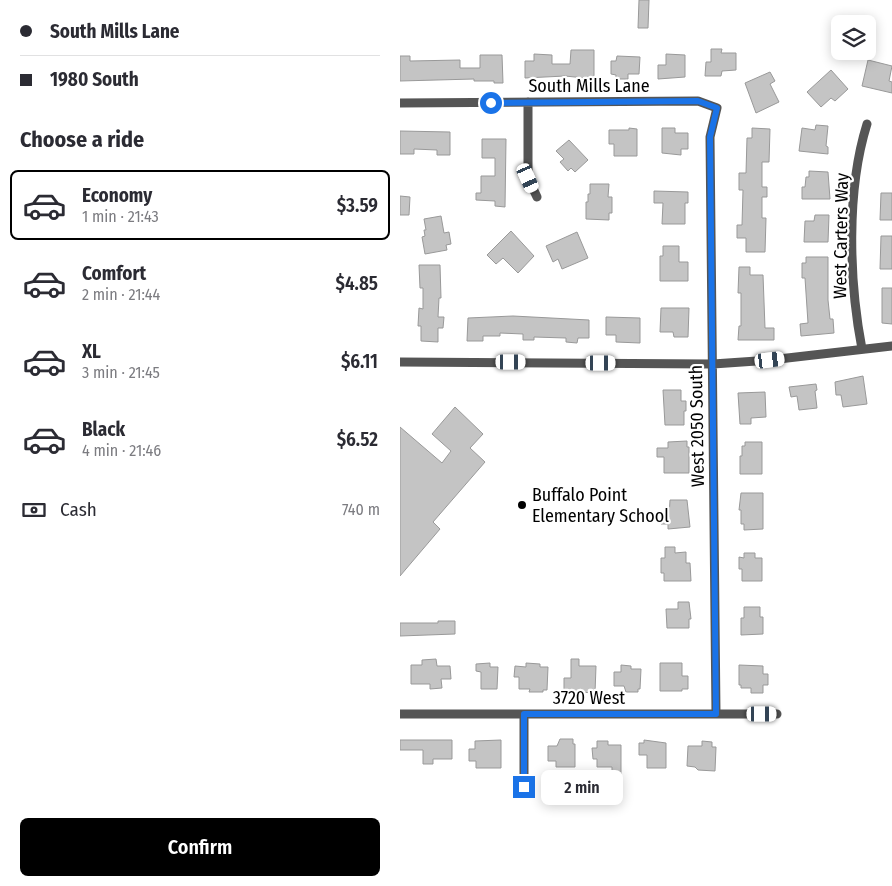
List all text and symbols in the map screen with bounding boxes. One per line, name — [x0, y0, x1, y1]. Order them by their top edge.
map controls — [831, 15, 876, 60]
button: layers — [831, 15, 876, 60]
text: South Mills Lane — [50, 20, 180, 43]
text: 1980 South — [50, 68, 139, 91]
street label: South Mills Lane — [528, 75, 650, 97]
route start — [480, 92, 502, 114]
text: Choose a ride — [20, 126, 144, 153]
car — [515, 161, 540, 195]
street label: West Carters Way — [829, 173, 853, 299]
icon: car — [22, 183, 67, 228]
text: Economy — [82, 184, 152, 207]
text: $3.59 — [337, 194, 378, 217]
text: 1 min · 21:43 — [82, 207, 159, 226]
icon: car — [22, 261, 67, 306]
text: Comfort — [82, 262, 146, 285]
text: $4.85 — [336, 272, 378, 295]
text: 2 min · 21:44 — [82, 285, 160, 304]
icon: car — [22, 339, 67, 384]
text: XL — [82, 340, 101, 363]
text: $6.11 — [341, 350, 378, 373]
car — [754, 351, 785, 369]
car — [496, 355, 526, 370]
car — [586, 356, 616, 371]
text: 3 min · 21:45 — [82, 363, 160, 382]
street label: West 2050 South — [685, 365, 709, 487]
icon: car — [22, 417, 67, 462]
text: Black — [82, 418, 125, 441]
text: $6.52 — [337, 428, 378, 451]
text: 4 min · 21:46 — [82, 441, 161, 460]
place label: Buffalo Point Elementary School — [532, 484, 669, 527]
icon: cash — [20, 496, 48, 524]
text: Cash — [60, 498, 97, 521]
marker: Buffalo Point Elementary School — [516, 499, 528, 511]
text: 740 m — [342, 500, 380, 519]
street label: 3720 West — [553, 687, 625, 709]
car — [747, 707, 777, 722]
callout: 2 min — [542, 770, 624, 804]
route end — [513, 776, 535, 798]
text: 2 min — [564, 778, 600, 797]
button: Confirm — [20, 818, 380, 876]

